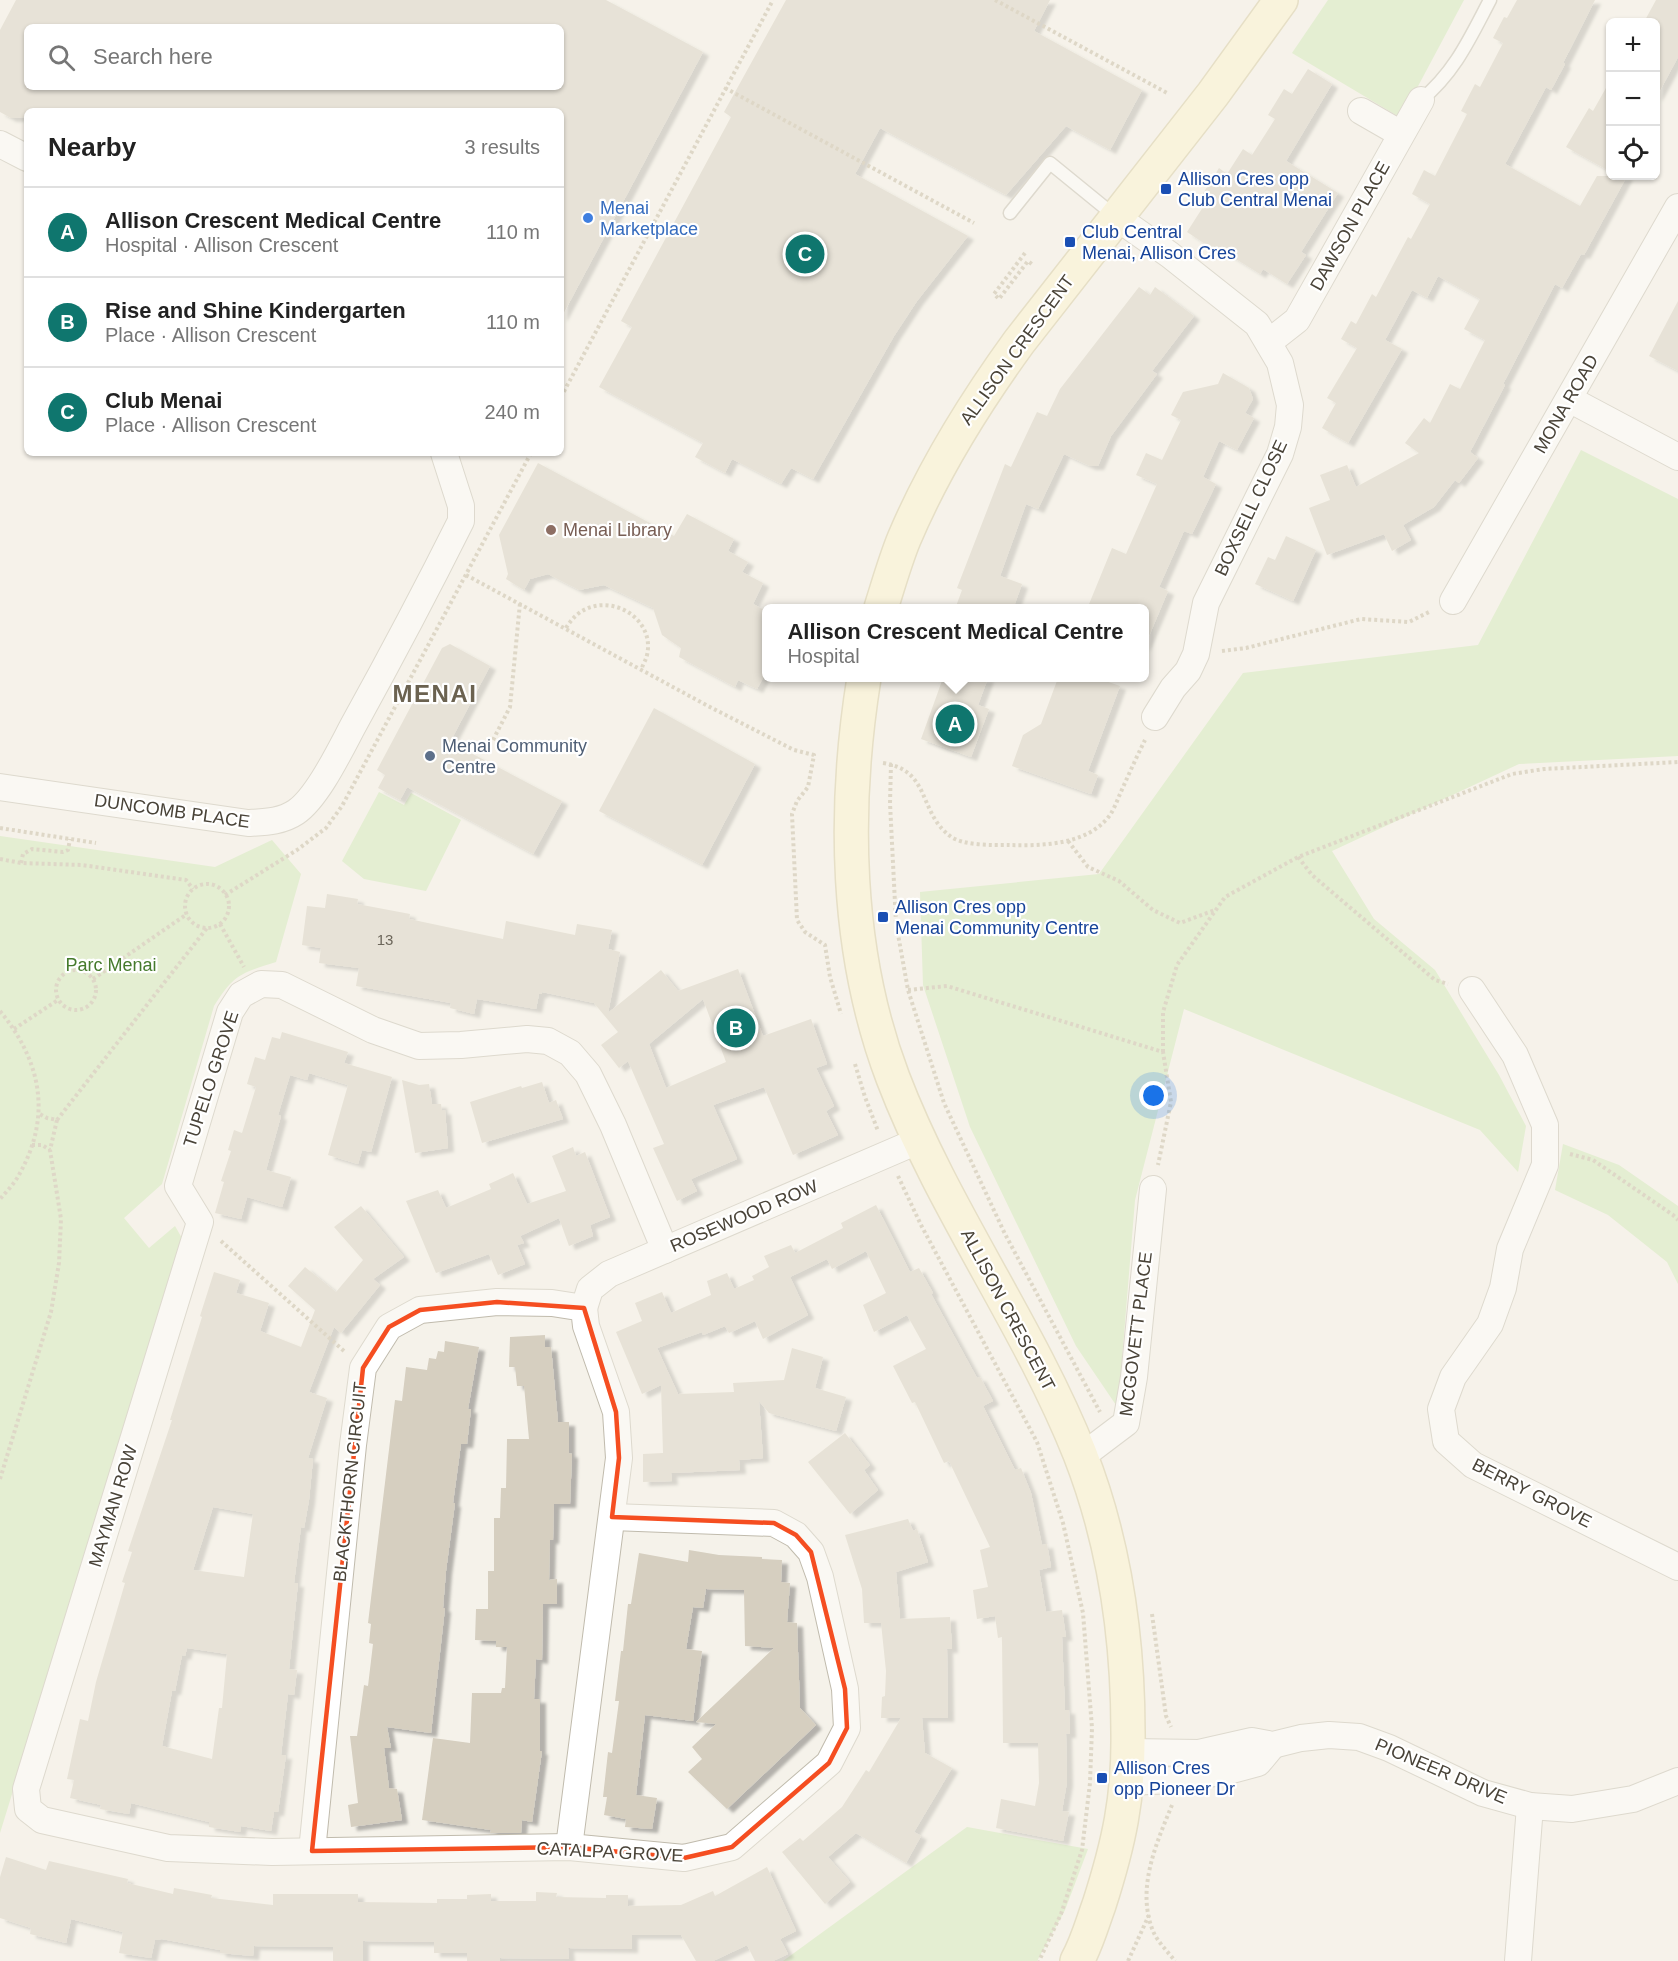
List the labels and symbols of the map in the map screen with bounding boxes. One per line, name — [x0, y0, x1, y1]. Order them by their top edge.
street label: DAWSON PLACE — [1306, 158, 1394, 294]
place label: Allison Cres opp Club Central Menai — [1178, 169, 1332, 210]
marker: Allison Cres opp Club Central Menai — [1159, 182, 1173, 196]
place label: Menai Marketplace — [600, 198, 698, 239]
marker: Menai Marketplace — [581, 211, 595, 225]
place label: Club Central Menai, Allison Cres — [1082, 222, 1236, 263]
pin: C — [786, 232, 824, 276]
marker: Club Central Menai, Allison Cres — [1063, 235, 1077, 249]
street label: ALLISON CRESCENT — [956, 271, 1078, 429]
street label: MONA ROAD — [1530, 351, 1602, 457]
street label: BOXSELL CLOSE — [1211, 437, 1291, 579]
place label: Menai Library — [563, 520, 672, 540]
marker: Menai Library — [544, 523, 558, 537]
district label: MENAI — [393, 680, 477, 707]
pin: A — [936, 702, 974, 746]
place label: Menai Community Centre — [442, 736, 587, 777]
marker: Menai Community Centre — [423, 749, 437, 763]
street label: DUNCOMB PLACE — [93, 790, 251, 832]
place label: Allison Cres opp Menai Community Centre — [895, 897, 1099, 938]
marker: Allison Cres opp Menai Community Centre — [876, 910, 890, 924]
house number: 13 — [377, 931, 393, 948]
park label: Parc Menai — [65, 955, 157, 975]
pin: B — [716, 1006, 756, 1050]
street label: TUPELO GROVE — [180, 1008, 242, 1150]
your location — [1139, 1081, 1168, 1110]
street label: ROSEWOOD ROW — [667, 1176, 821, 1256]
street label: ALLISON CRESCENT — [957, 1226, 1059, 1394]
street label: MCGOVETT PLACE — [1116, 1251, 1156, 1417]
street label: BLACKTHORN CIRCUIT — [330, 1381, 370, 1583]
street label: MAYMAN ROW — [85, 1443, 141, 1569]
street label: BERRY GROVE — [1469, 1454, 1595, 1532]
street label: PIONEER DRIVE — [1372, 1734, 1510, 1808]
place label: Allison Cres opp Pioneer Dr — [1114, 1758, 1235, 1799]
marker: Allison Cres opp Pioneer Dr — [1095, 1771, 1109, 1785]
street label: CATALPA GROVE — [536, 1838, 684, 1866]

